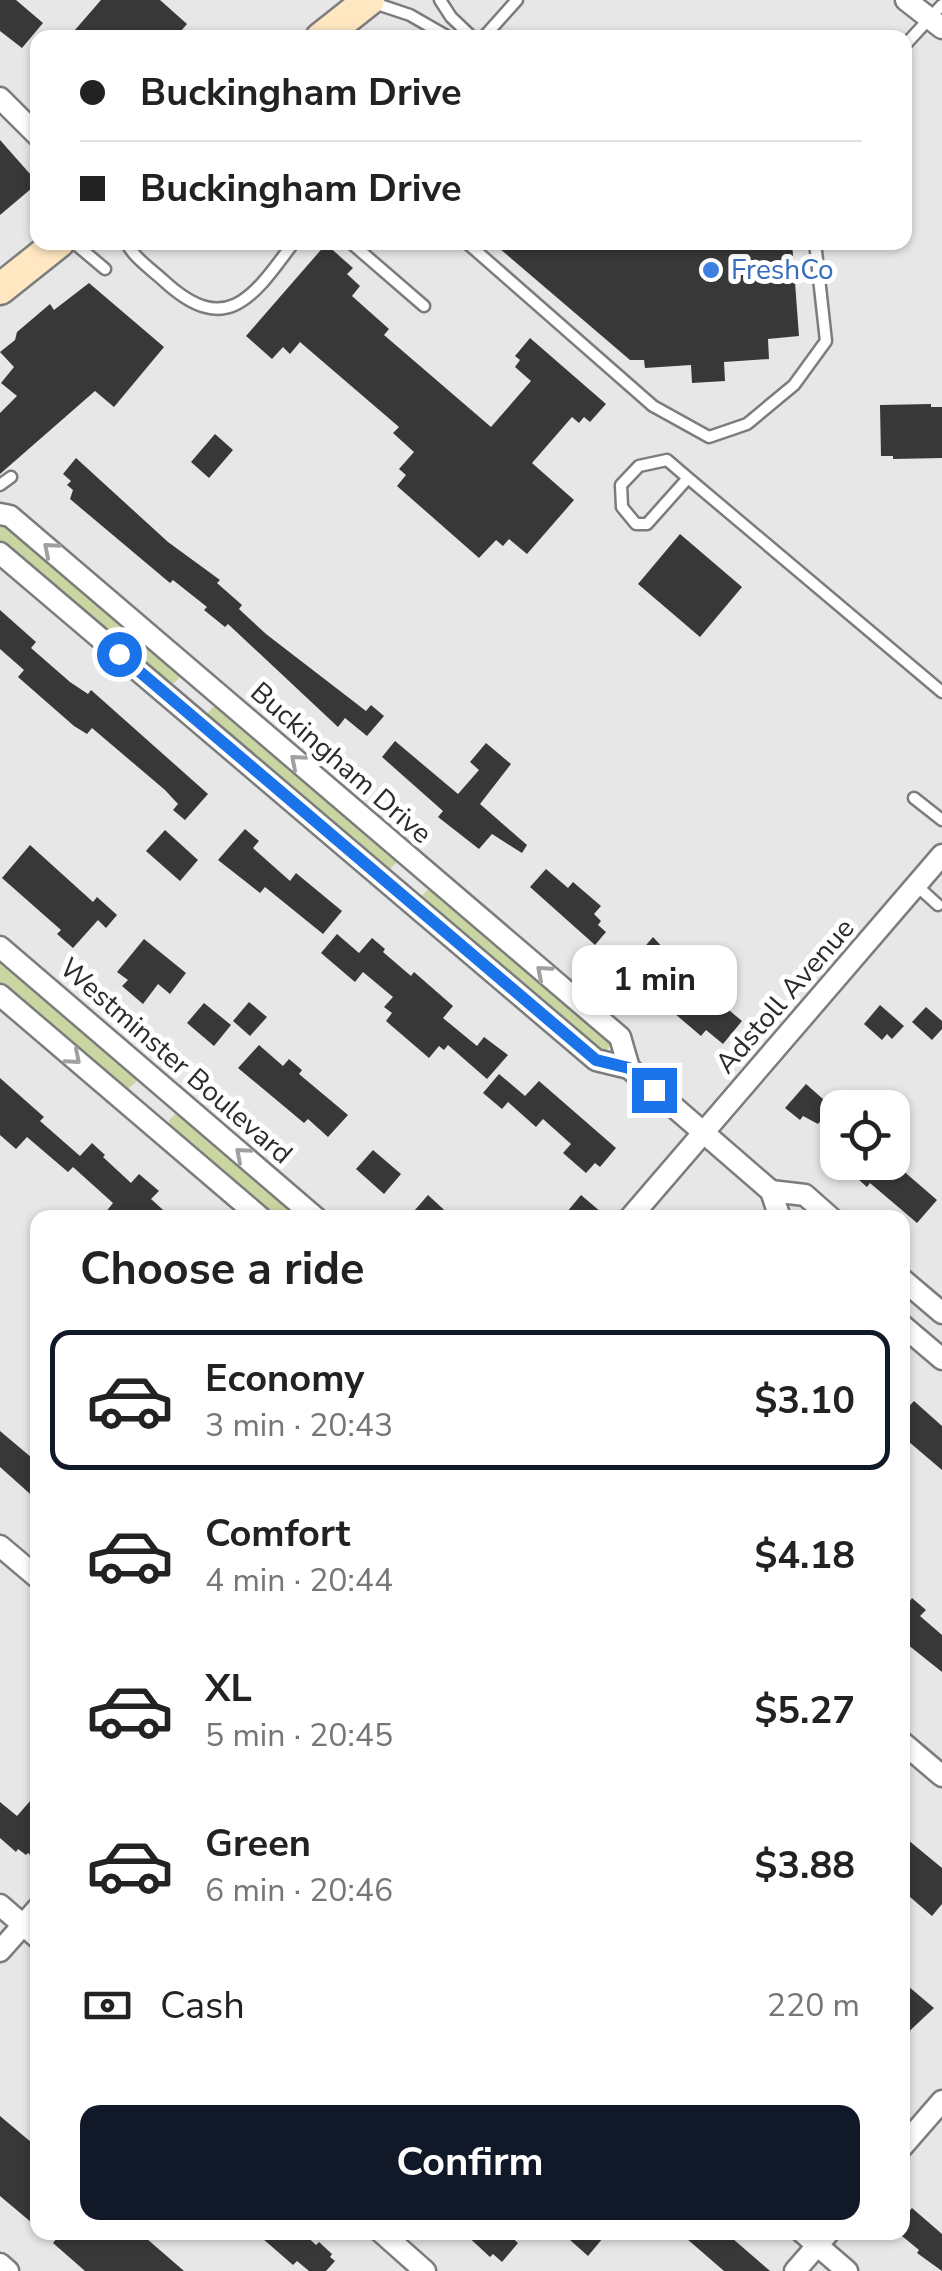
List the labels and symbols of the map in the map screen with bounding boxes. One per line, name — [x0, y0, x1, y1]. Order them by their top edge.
place label: FreshCo — [731, 251, 834, 289]
marker: FreshCo — [700, 259, 722, 281]
one-way arrow — [43, 543, 61, 561]
route start — [97, 632, 142, 677]
street label: Buckingham Drive — [242, 674, 440, 852]
one-way arrow — [290, 754, 308, 772]
street label: Adstoll Avenue — [707, 910, 863, 1082]
callout: 1 min — [572, 945, 736, 1015]
street label: Westminster Boulevard — [51, 949, 301, 1173]
one-way arrow — [537, 966, 555, 984]
one-way arrow — [63, 1046, 81, 1064]
route end — [632, 1068, 677, 1113]
one-way arrow — [235, 1148, 253, 1166]

